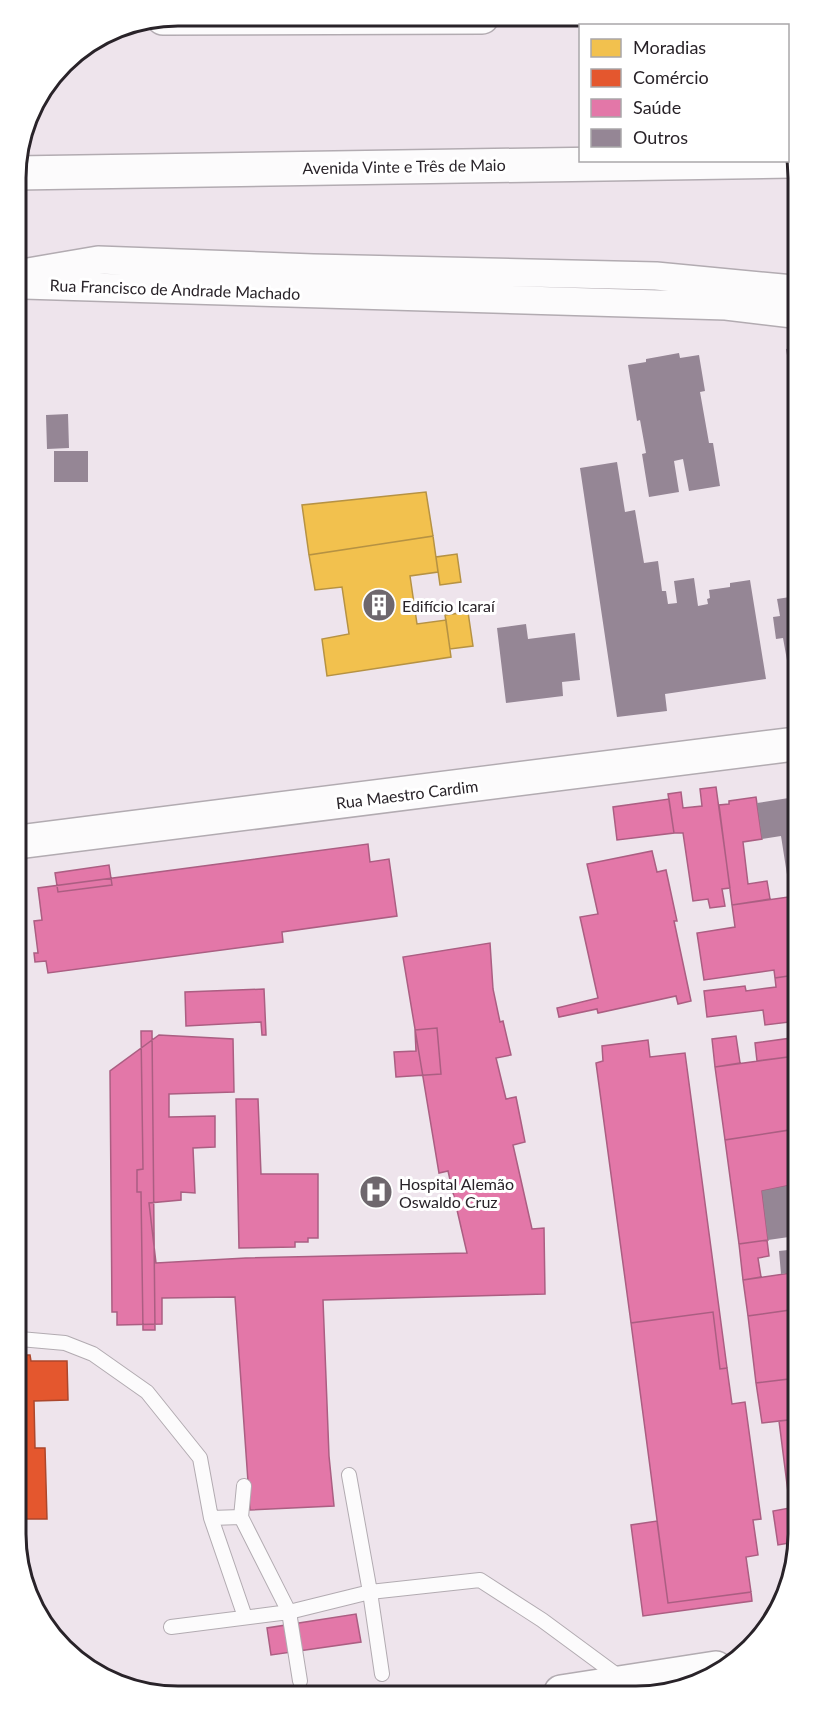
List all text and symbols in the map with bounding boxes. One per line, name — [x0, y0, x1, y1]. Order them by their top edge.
legend — [579, 24, 789, 162]
text: Moradias — [633, 36, 706, 58]
text: Comércio — [633, 66, 709, 88]
text: Saúde — [633, 96, 681, 118]
text: Outros — [633, 126, 688, 148]
street label: Avenida Vinte e Três de Maio — [302, 155, 506, 177]
street label: Rua Francisco de Andrade Machado — [49, 275, 301, 303]
building icon: Edifício Icaraí — [361, 587, 397, 623]
place label: Edifício Icaraí — [402, 596, 496, 615]
street label: Rua Maestro Cardim — [335, 776, 479, 812]
hospital icon: Hospital Alemão Oswaldo Cruz — [358, 1174, 394, 1210]
place label: Hospital Alemão Oswaldo Cruz — [399, 1174, 514, 1211]

